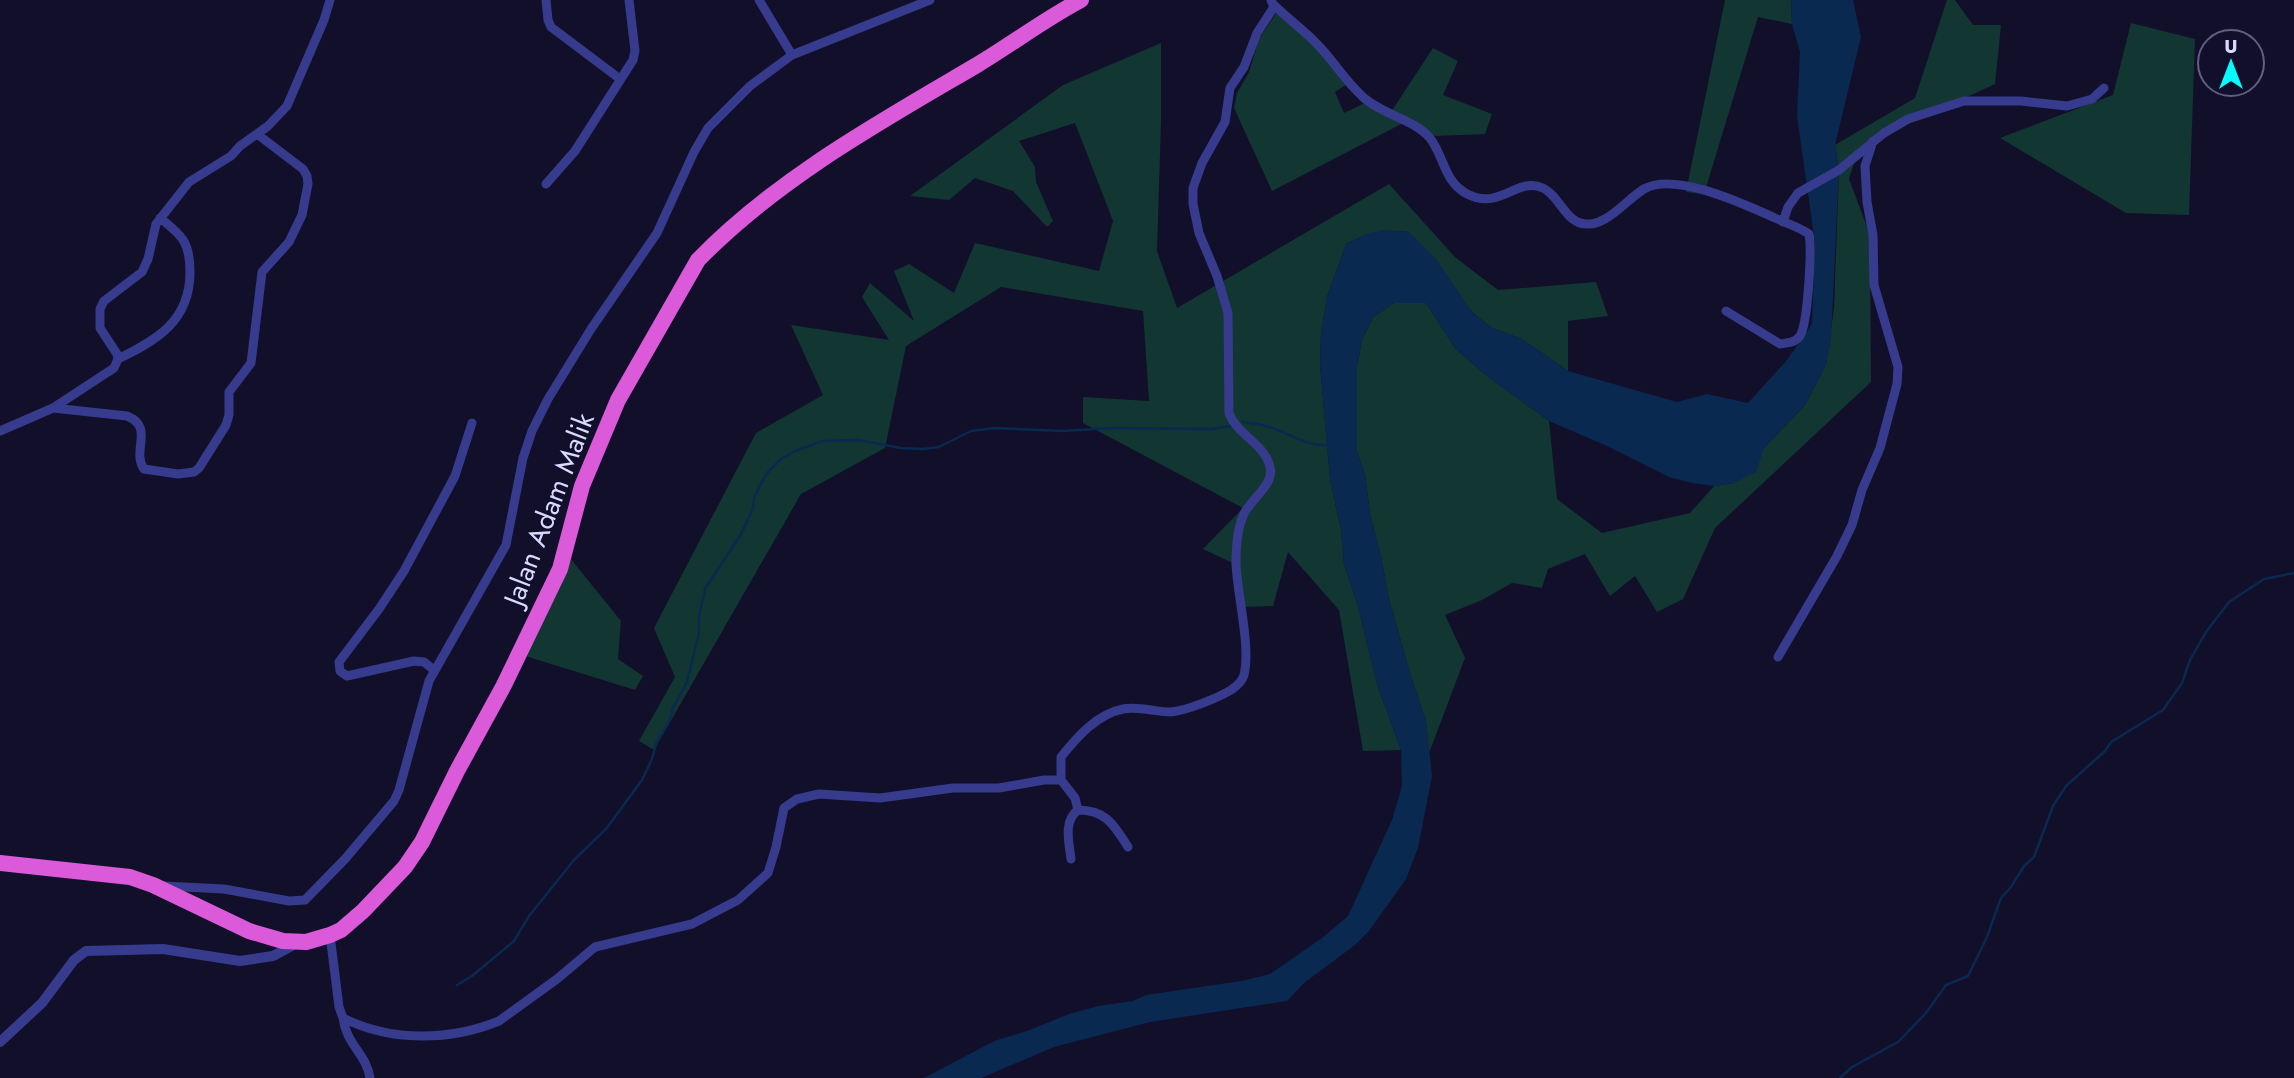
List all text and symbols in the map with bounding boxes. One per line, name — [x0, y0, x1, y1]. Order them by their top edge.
north arrow — [2196, 28, 2266, 98]
text: U — [2224, 33, 2238, 60]
street label: Jalan Adam Malik — [492, 406, 605, 615]

